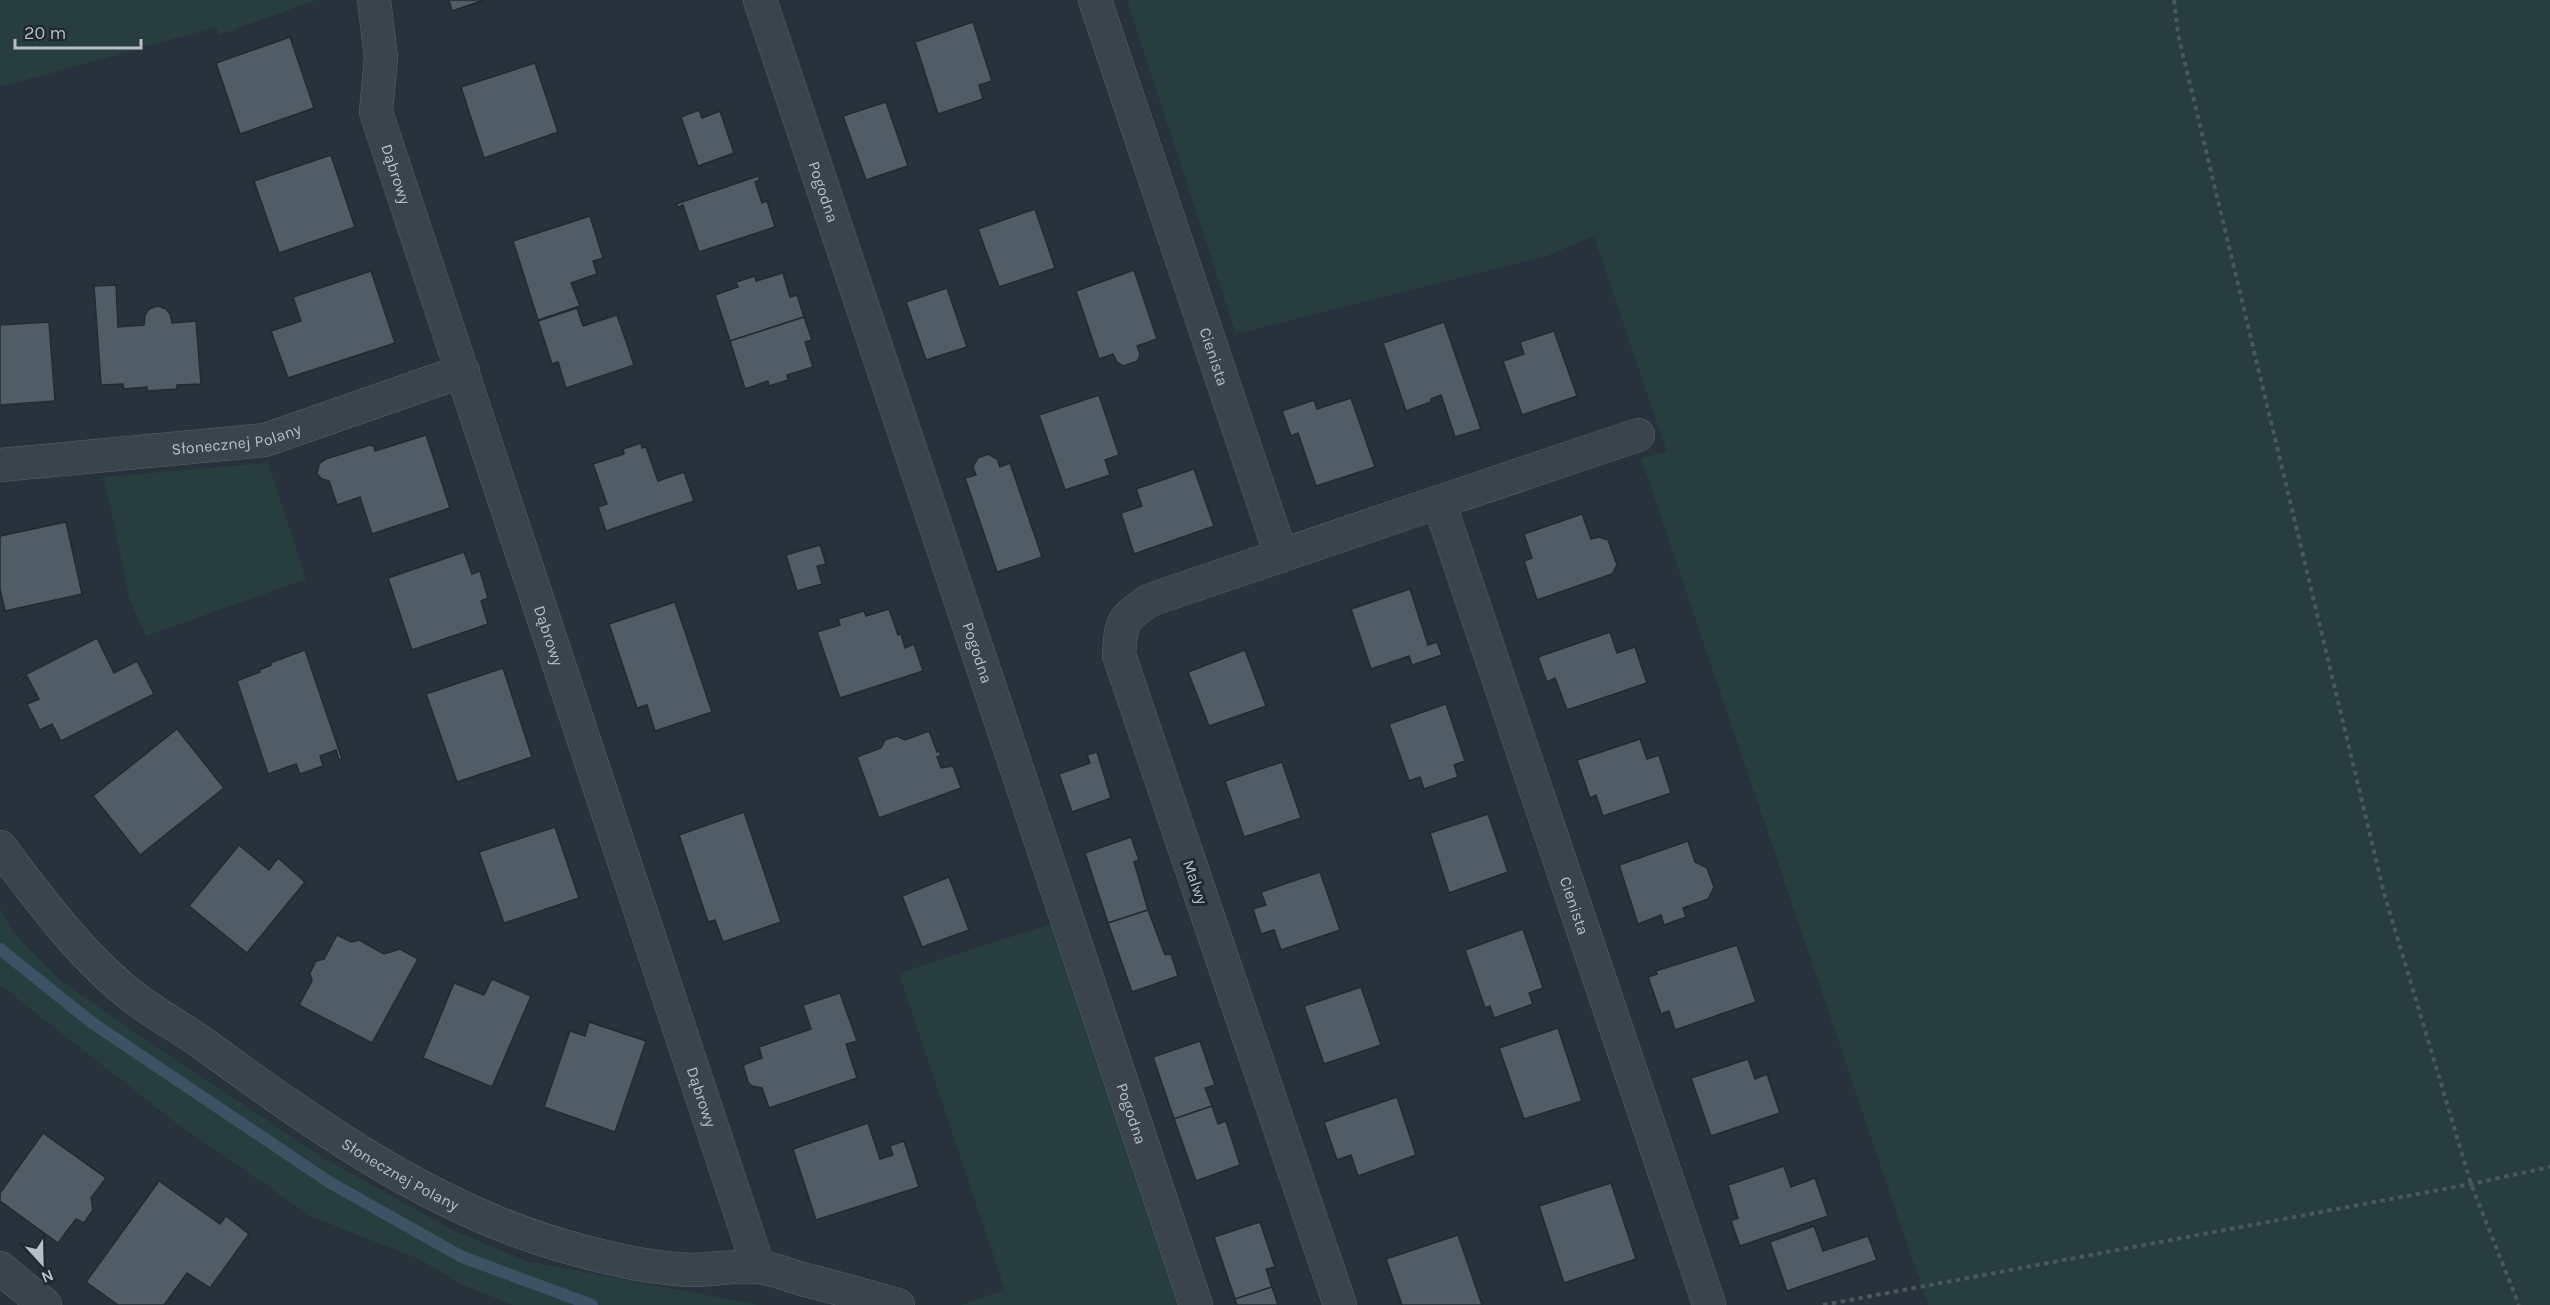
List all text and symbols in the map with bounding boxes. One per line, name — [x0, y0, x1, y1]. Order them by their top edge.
scale bar — [15, 12, 141, 50]
text: 20 m — [24, 22, 66, 44]
street label: Dąbrowy — [377, 142, 415, 207]
street label: Pogodna — [804, 159, 843, 225]
street label: Cienista — [1195, 325, 1233, 388]
street label: Słonecznej Polany — [171, 419, 304, 459]
street label: Dąbrowy — [530, 603, 568, 669]
street label: Pogodna — [958, 620, 997, 686]
street label: Malwy — [1179, 857, 1212, 907]
street label: Cienista — [1556, 874, 1593, 937]
street label: Dąbrowy — [683, 1064, 721, 1130]
street label: Pogodna — [1112, 1081, 1151, 1147]
street label: Słonecznej Polany — [338, 1134, 462, 1215]
north arrow — [12, 1233, 72, 1293]
text: N — [39, 1265, 56, 1287]

